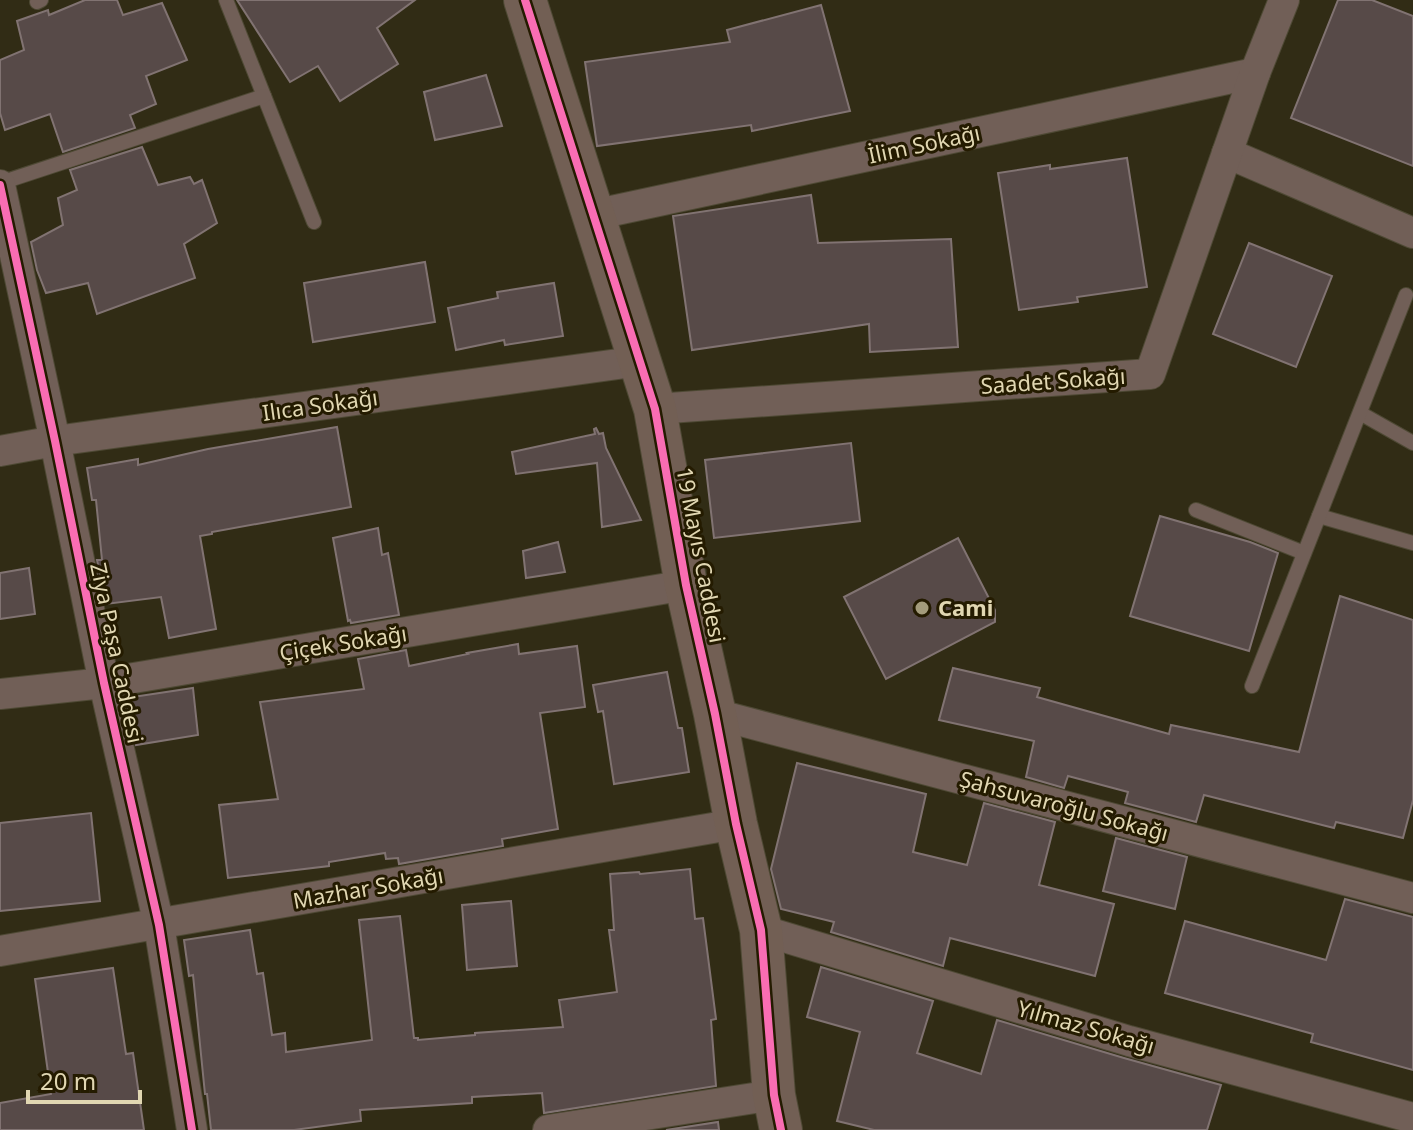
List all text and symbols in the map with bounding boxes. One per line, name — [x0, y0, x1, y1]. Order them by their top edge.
street label: İlim Sokağı — [865, 117, 983, 170]
street label: Saadet Sokağı — [980, 360, 1126, 400]
street label: Ilıca Sokağı — [260, 381, 379, 427]
street label: 19 Mayıs Caddesi — [670, 464, 734, 645]
street label: Ziya Paşa Caddesi — [84, 560, 152, 746]
place label: Cami — [938, 592, 993, 622]
marker: Cami — [913, 599, 931, 617]
street label: Çiçek Sokağı — [277, 617, 409, 667]
street label: Şahsuvaroğlu Sokağı — [957, 763, 1172, 847]
street label: Mazhar Sokağı — [290, 859, 445, 915]
street label: Yılmaz Sokağı — [1014, 992, 1158, 1060]
scale bar — [28, 1054, 140, 1104]
text: 20 m — [40, 1064, 96, 1097]

